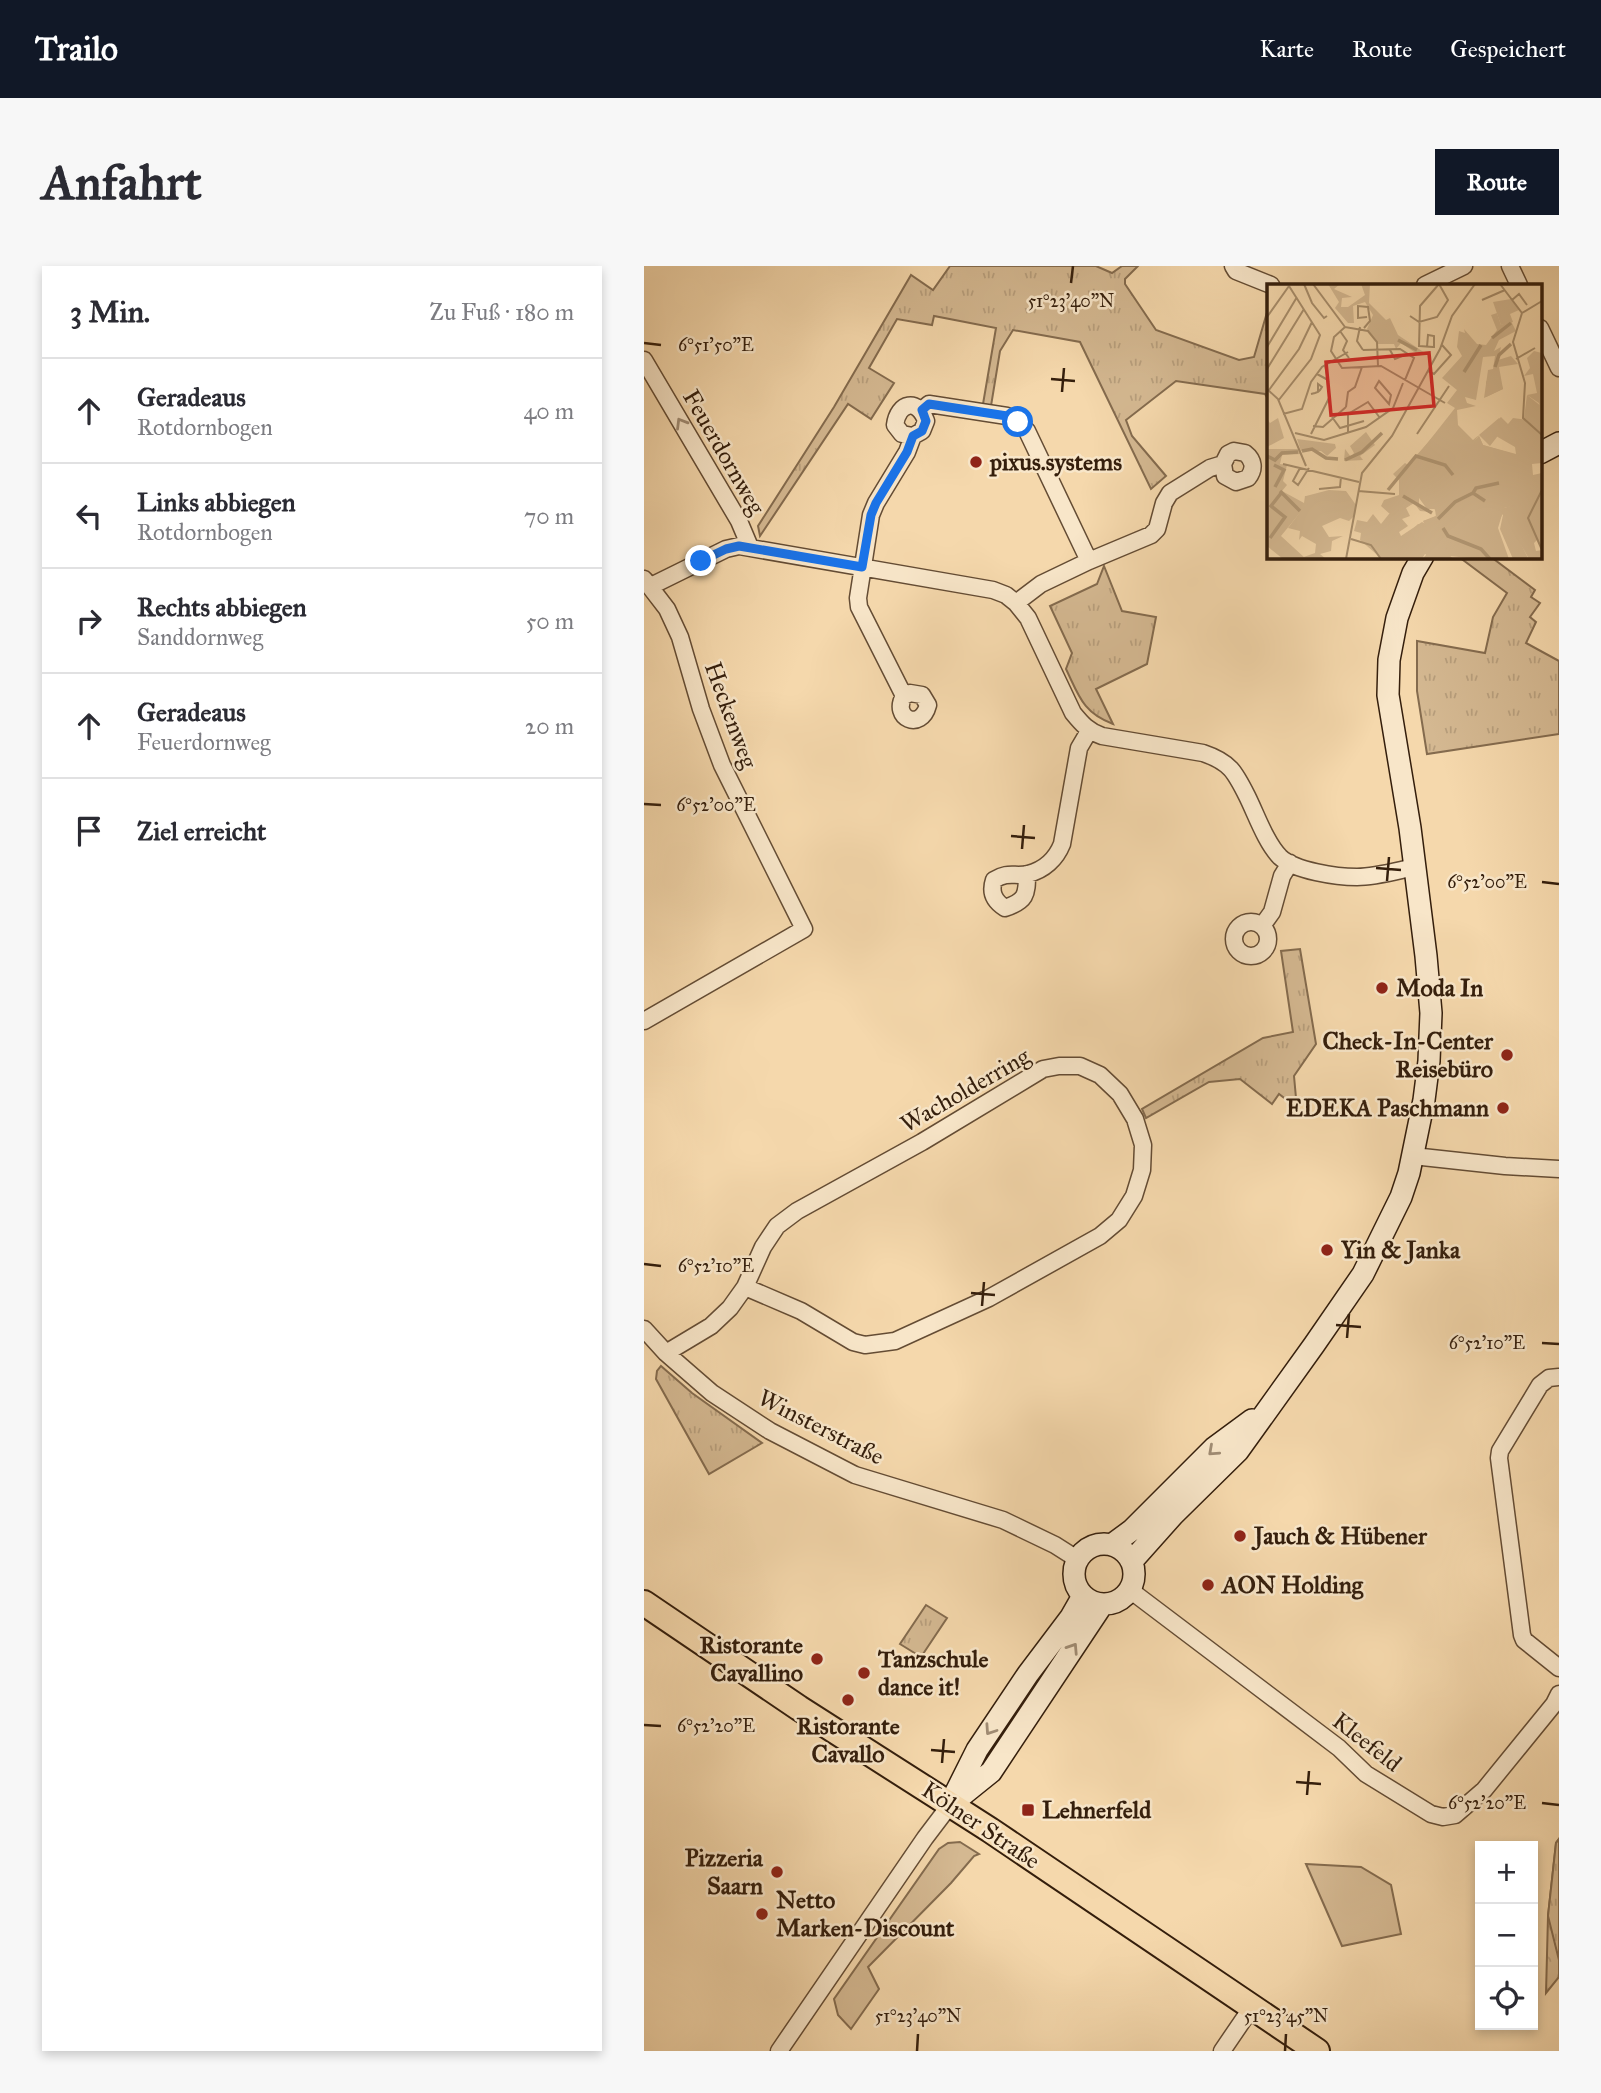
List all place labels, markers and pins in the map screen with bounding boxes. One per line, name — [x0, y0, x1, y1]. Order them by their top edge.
place label: pixus.systems — [989, 447, 1122, 477]
marker: pixus.systems — [968, 454, 984, 470]
place label: Moda In — [1396, 973, 1483, 1003]
marker: Moda In — [1374, 980, 1390, 996]
place label: Check-In-Center Reisebüro — [1322, 1026, 1494, 1084]
marker: Check-In-Center Reisebüro — [1499, 1047, 1515, 1063]
place label: EDEKA Paschmann — [1286, 1093, 1489, 1123]
marker: EDEKA Paschmann — [1495, 1100, 1511, 1116]
place label: Yin & Janka — [1340, 1235, 1461, 1265]
marker: Yin & Janka — [1319, 1242, 1335, 1258]
place label: Jauch & Hübener — [1251, 1521, 1428, 1551]
marker: Jauch & Hübener — [1232, 1528, 1248, 1544]
place label: AON Holding — [1220, 1570, 1364, 1600]
marker: AON Holding — [1200, 1577, 1216, 1593]
place label: Ristorante Cavallino — [700, 1630, 803, 1688]
place label: Tanzschule dance it! — [877, 1644, 989, 1702]
marker: Ristorante Cavallino — [809, 1651, 825, 1667]
marker: Tanzschule dance it! — [856, 1665, 872, 1681]
marker: Ristorante Cavallo — [840, 1692, 856, 1708]
place label: Ristorante Cavallo — [796, 1711, 900, 1769]
place label: Lehnerfeld — [1042, 1795, 1152, 1825]
marker: Lehnerfeld — [1020, 1802, 1036, 1818]
place label: Pizzeria Saarn — [685, 1843, 764, 1901]
marker: Pizzeria Saarn — [769, 1864, 785, 1880]
place label: Netto Marken-Discount — [776, 1885, 955, 1943]
marker: Netto Marken-Discount — [754, 1906, 770, 1922]

